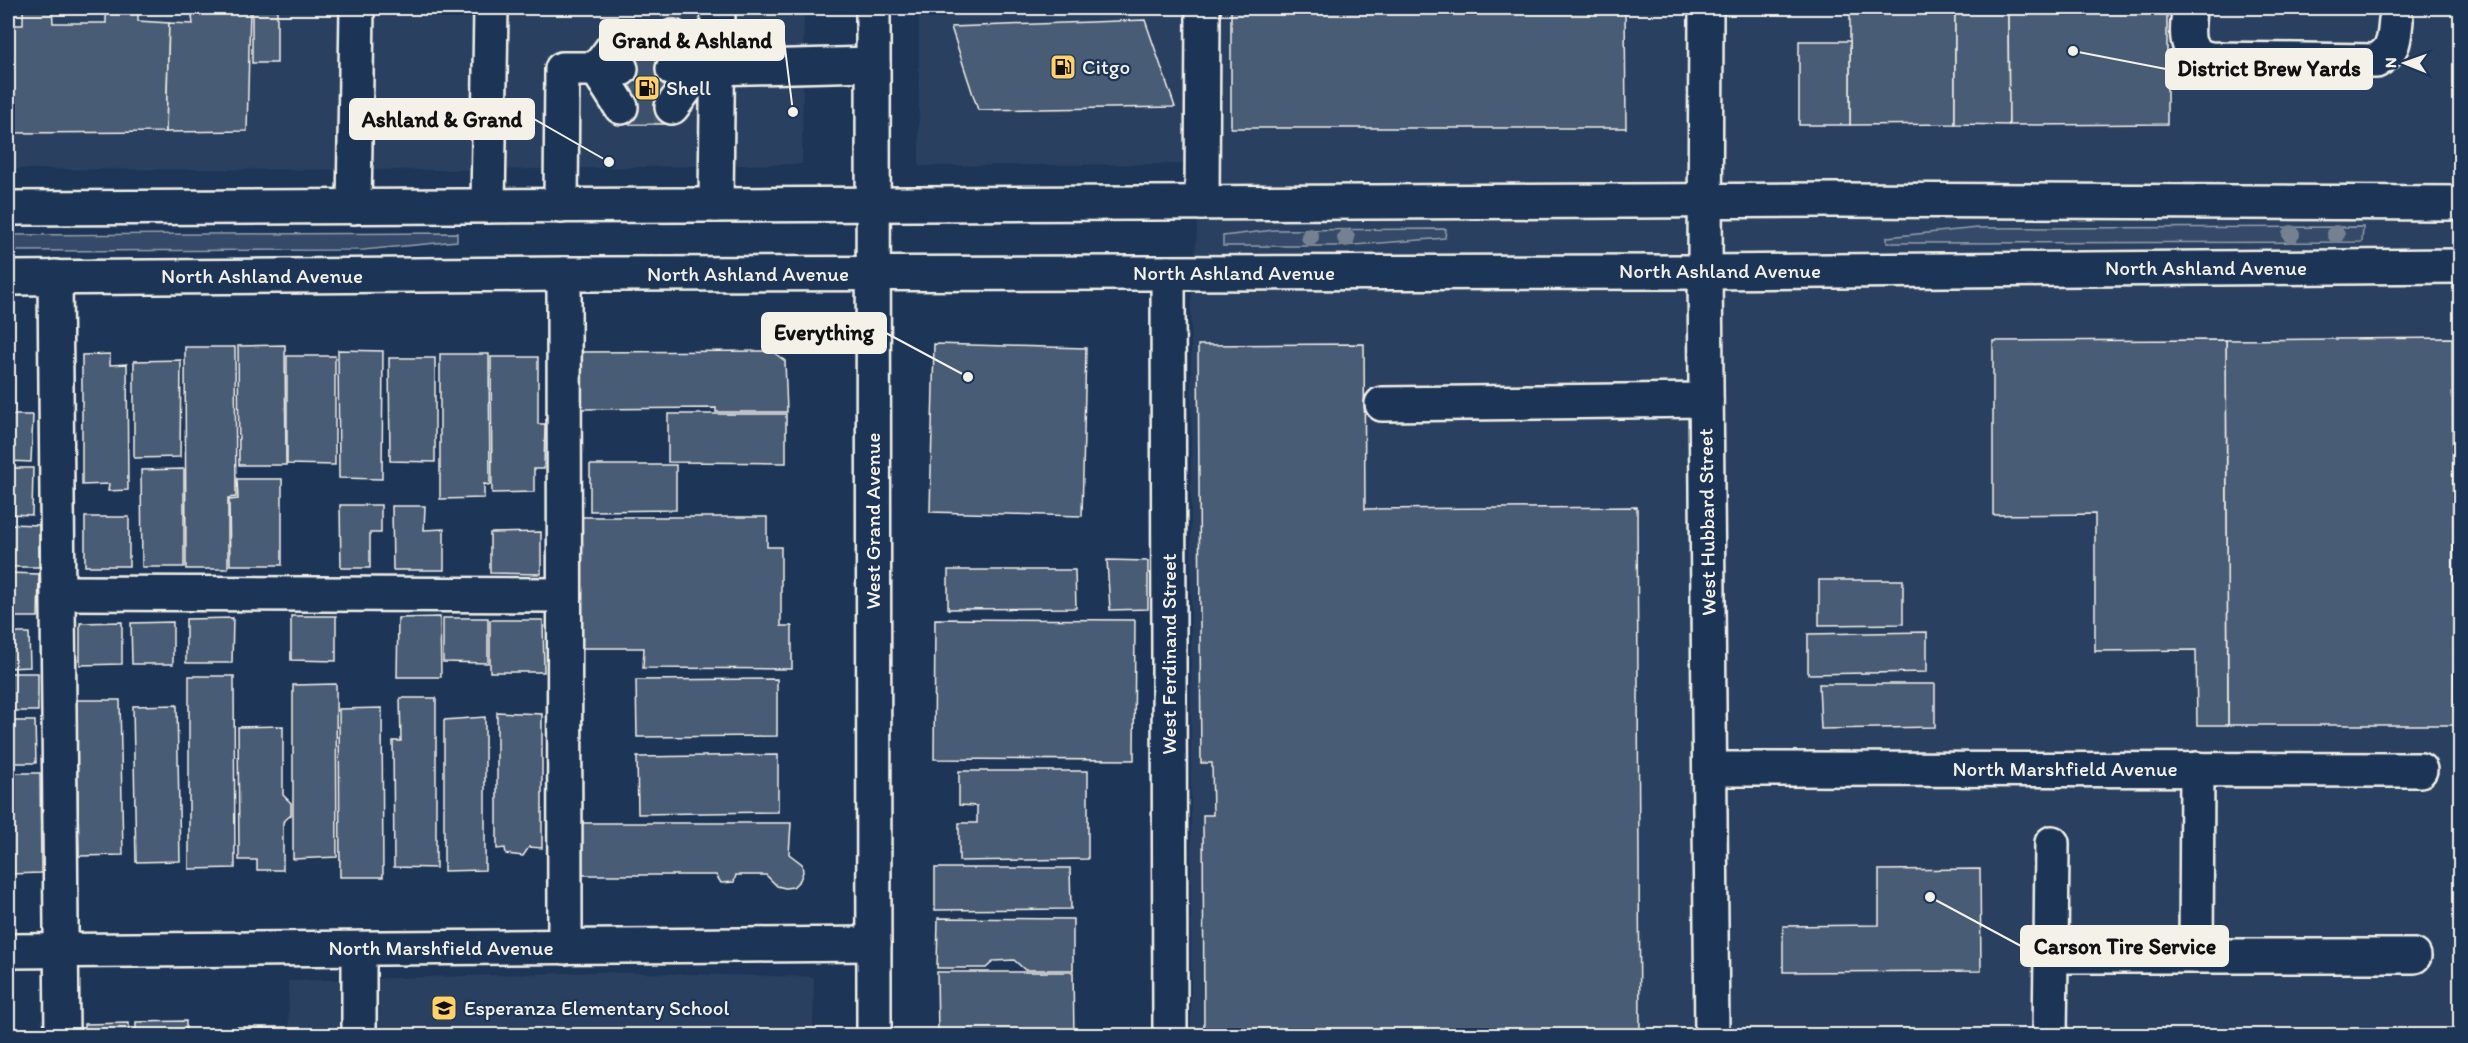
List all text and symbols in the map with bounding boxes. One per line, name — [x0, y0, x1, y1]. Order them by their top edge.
callout: Grand & Ashland — [600, 20, 784, 60]
text: Grand & Ashland — [612, 27, 772, 54]
north arrow — [2375, 33, 2435, 93]
callout: District Brew Yards — [2166, 49, 2372, 89]
fuel station icon: Citgo — [1048, 52, 1078, 82]
place label: Citgo — [1082, 54, 1130, 79]
text: District Brew Yards — [2177, 55, 2361, 82]
text: N — [2381, 57, 2400, 68]
fuel station icon: Shell — [632, 73, 662, 103]
place label: Shell — [666, 75, 711, 100]
callout: Ashland & Grand — [350, 99, 534, 139]
text: Ashland & Grand — [361, 106, 523, 133]
street label: North Ashland Avenue — [2105, 255, 2307, 280]
street label: North Ashland Avenue — [1619, 258, 1821, 283]
street label: North Ashland Avenue — [1133, 260, 1335, 285]
street label: North Ashland Avenue — [647, 261, 849, 286]
street label: North Ashland Avenue — [161, 263, 363, 288]
callout: Everything — [762, 313, 886, 353]
text: Everything — [774, 319, 875, 346]
street label: West Hubbard Street — [1692, 428, 1721, 616]
street label: West Grand Avenue — [860, 433, 885, 609]
street label: West Ferdinand Street — [1156, 553, 1181, 755]
street label: North Marshfield Avenue — [1952, 756, 2178, 781]
callout: Carson Tire Service — [2021, 926, 2228, 966]
text: Carson Tire Service — [2034, 933, 2216, 960]
street label: North Marshfield Avenue — [328, 935, 554, 960]
school or university icon: Esperanza Elementary School — [429, 993, 459, 1023]
place label: Esperanza Elementary School — [464, 995, 729, 1020]

